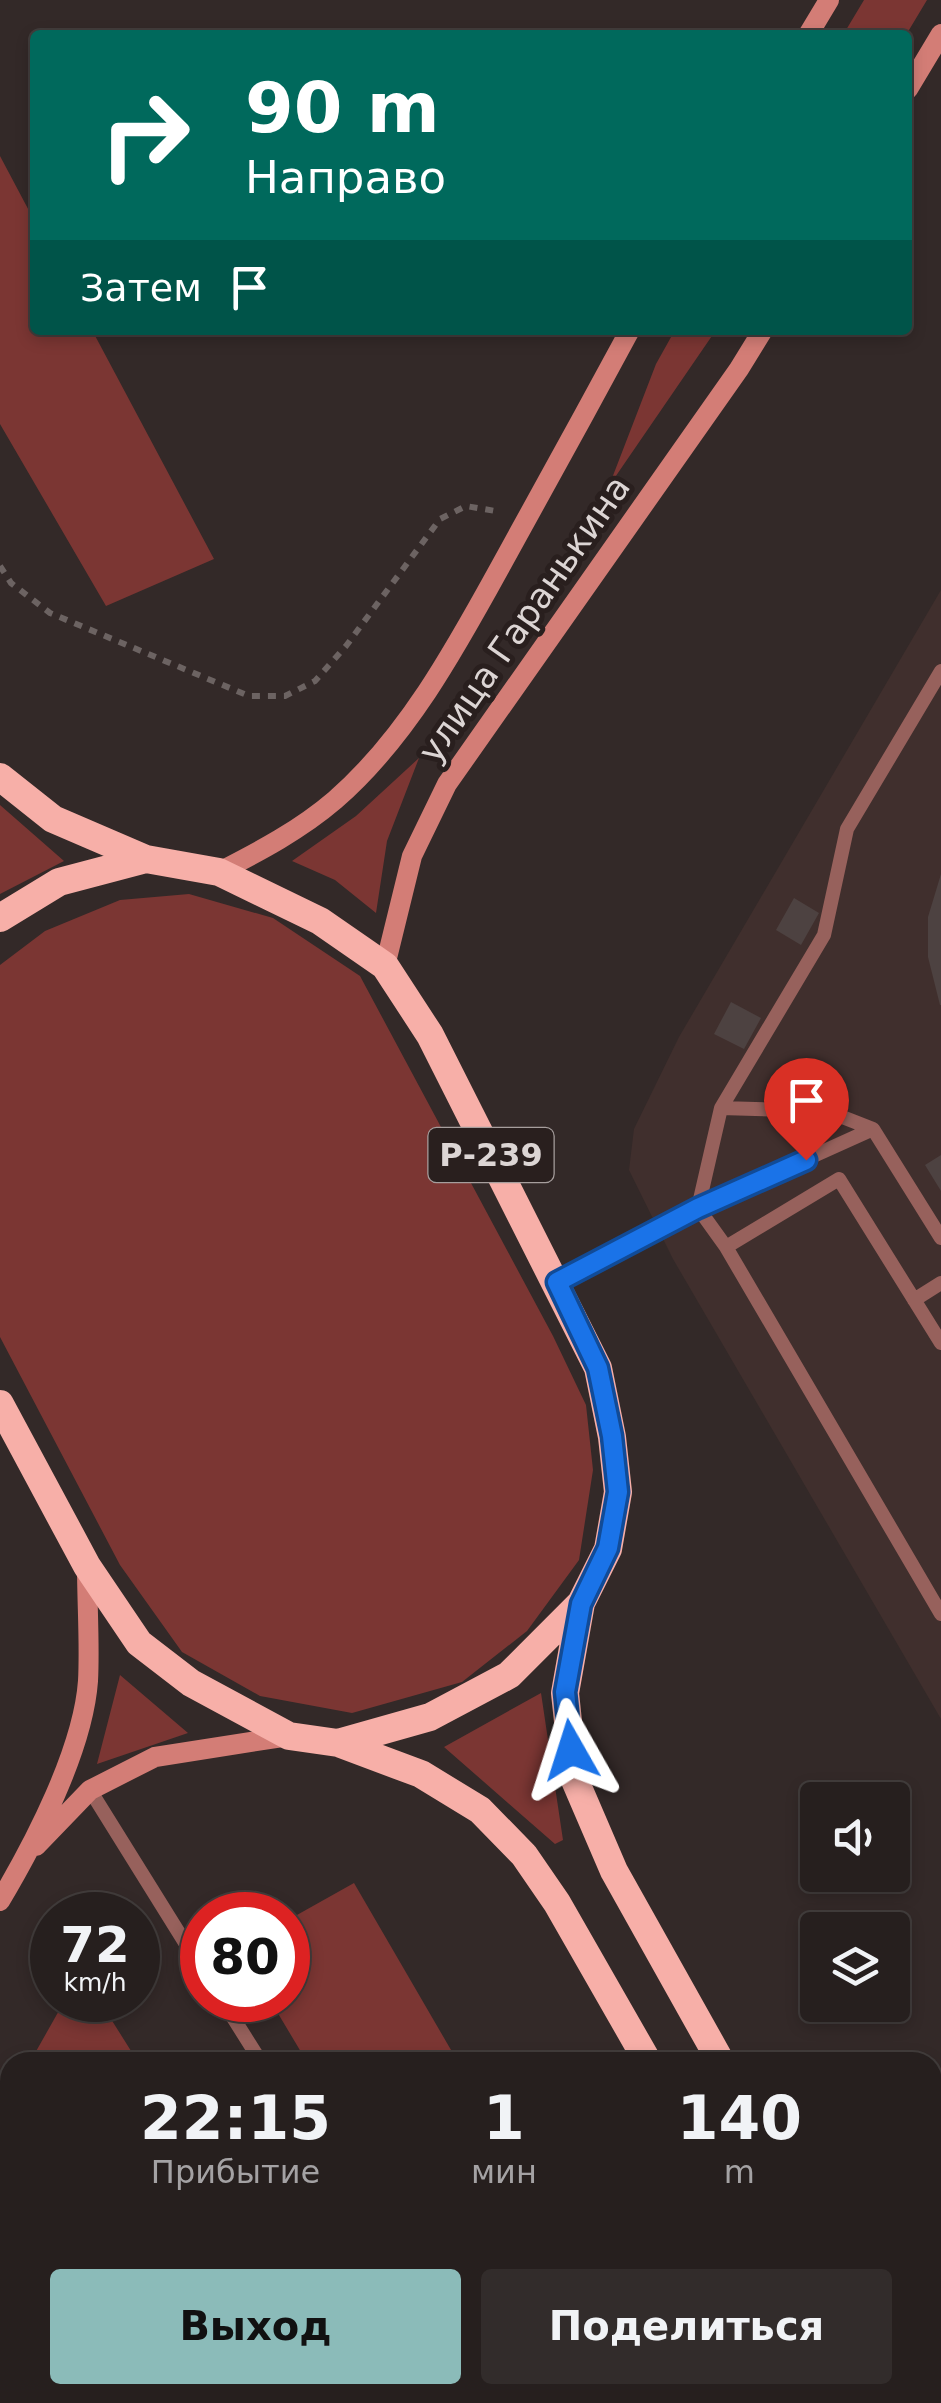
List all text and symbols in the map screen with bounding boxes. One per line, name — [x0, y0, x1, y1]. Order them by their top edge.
text: 90 m — [245, 67, 440, 149]
icon: right — [80, 70, 210, 200]
text: Направо — [245, 151, 446, 204]
icon: arrive — [222, 260, 277, 315]
text: Затем — [80, 266, 202, 310]
street label: улица Гаранькина — [410, 468, 638, 770]
pin — [764, 1058, 849, 1161]
icon: arrive — [779, 1073, 834, 1128]
road number: Р-239 — [428, 1128, 554, 1182]
position arrow — [519, 1698, 623, 1802]
map controls — [800, 1782, 910, 2022]
button: sound — [800, 1782, 910, 1892]
speed limit sign: 80 — [180, 1892, 310, 2022]
button: layers — [800, 1912, 910, 2022]
text: 72 — [60, 1916, 130, 1974]
text: km/h — [63, 1968, 127, 1997]
text: 22:15 — [140, 2083, 331, 2153]
text: 1 — [483, 2083, 525, 2153]
text: 140 — [677, 2083, 802, 2153]
text: Прибытие — [151, 2153, 320, 2191]
text: мин — [471, 2153, 537, 2191]
text: m — [724, 2153, 755, 2191]
button: Выход — [50, 2269, 461, 2384]
button: Поделиться — [481, 2269, 892, 2384]

